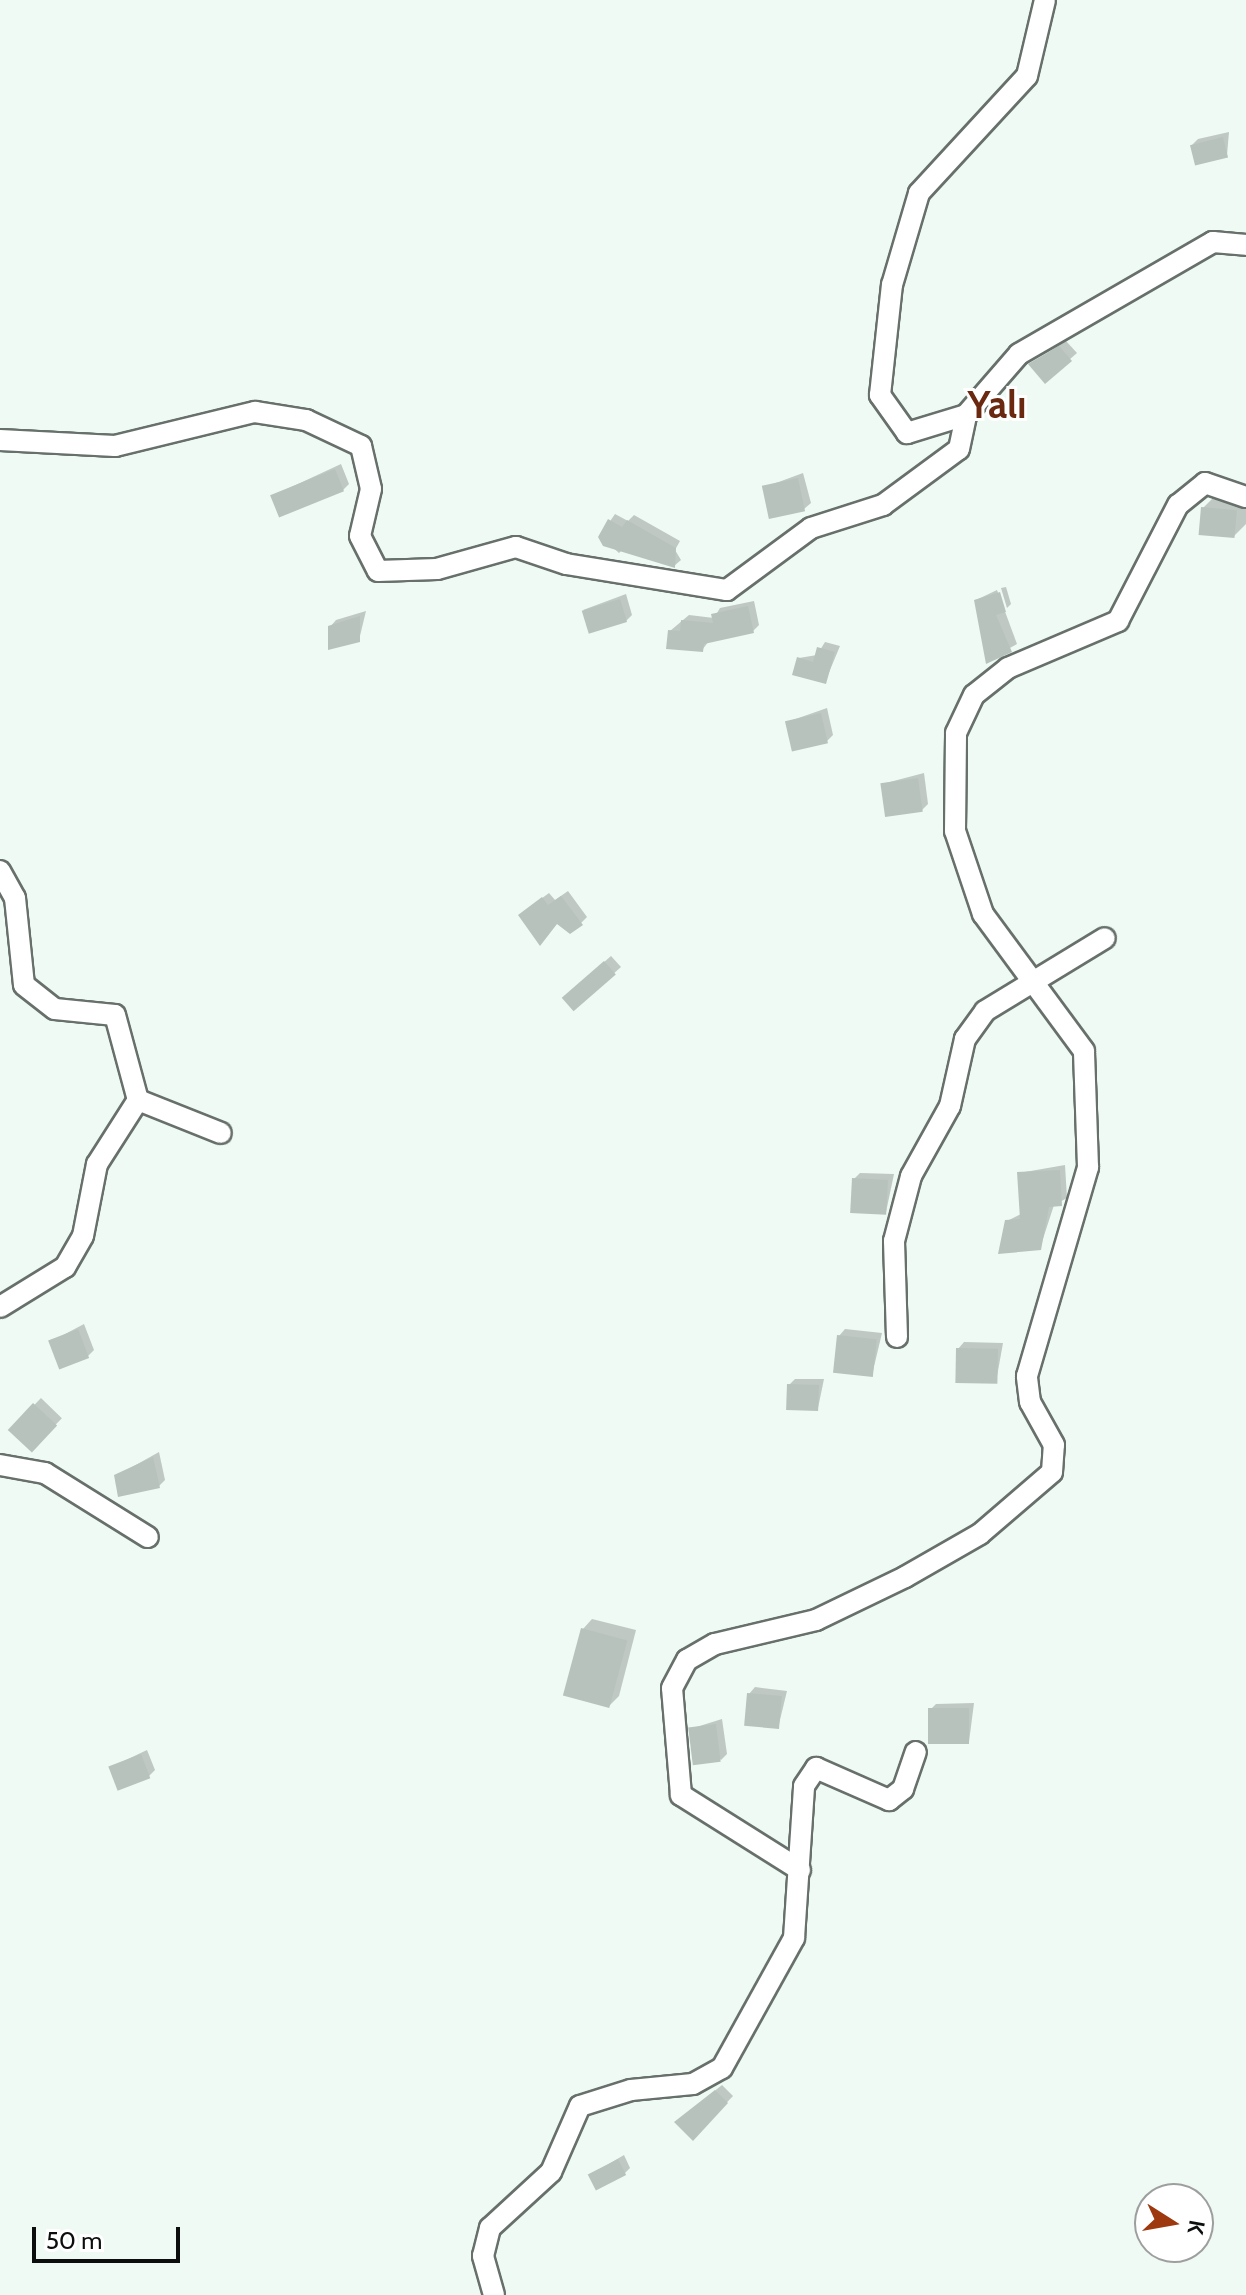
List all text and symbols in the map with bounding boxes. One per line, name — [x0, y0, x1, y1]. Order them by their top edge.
district label: Yalı — [968, 382, 1026, 428]
north arrow — [1134, 2183, 1214, 2263]
scale bar — [36, 2211, 184, 2261]
text: K — [1182, 2218, 1211, 2237]
text: 50 m — [46, 2226, 102, 2255]

